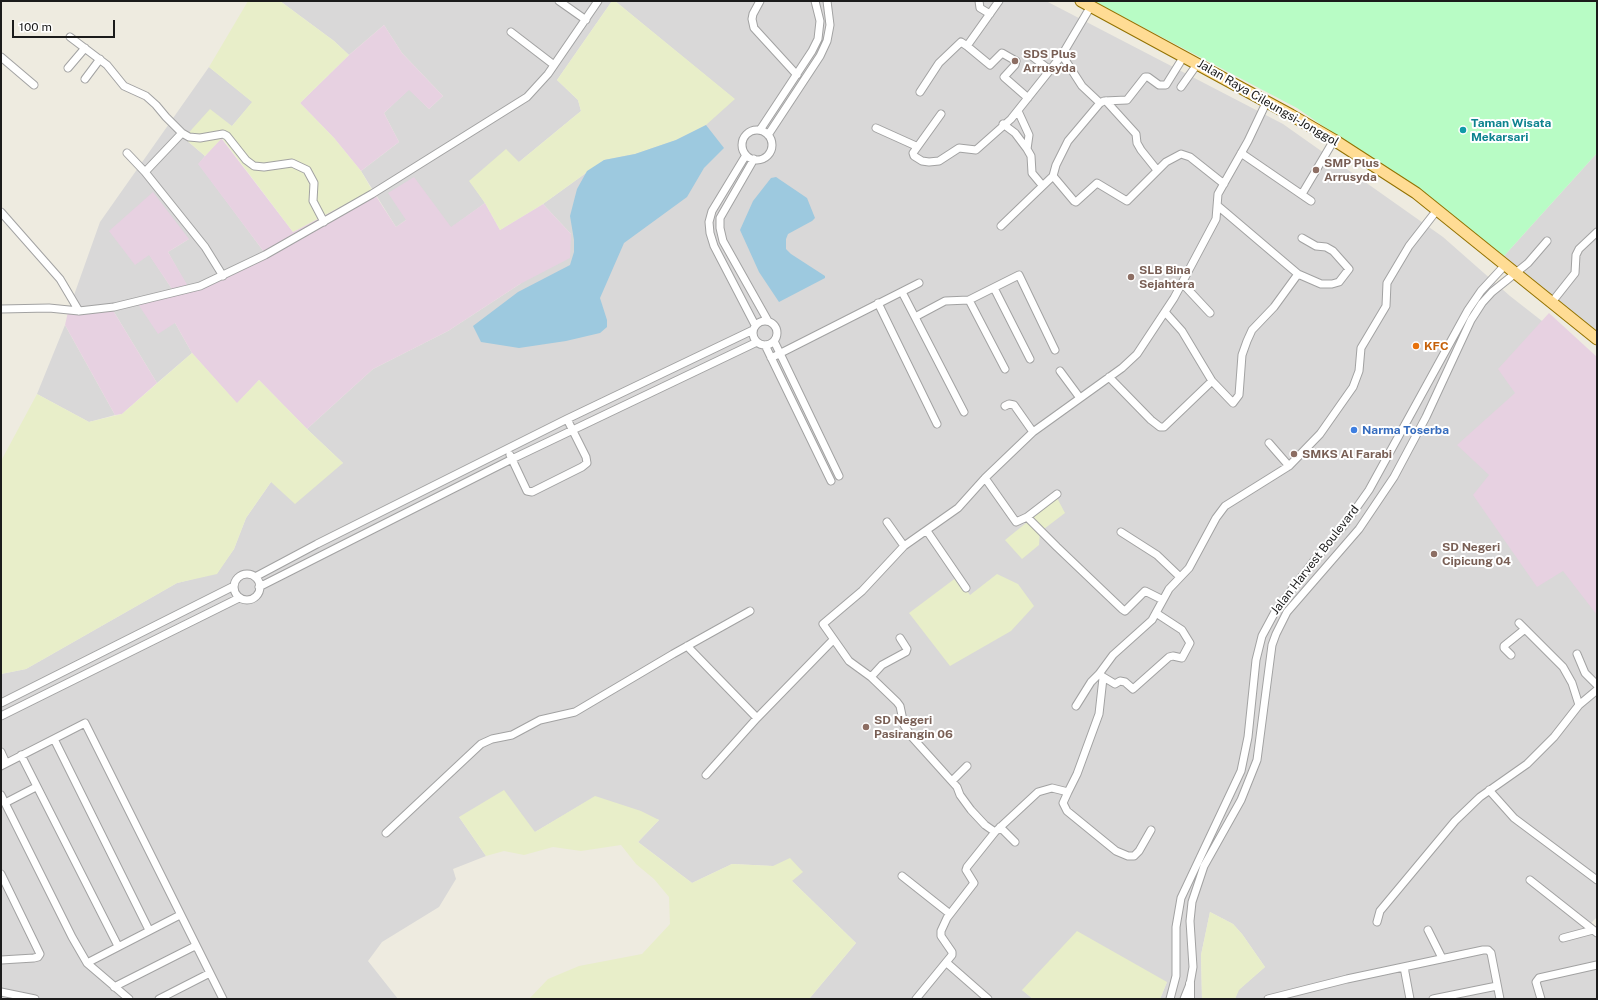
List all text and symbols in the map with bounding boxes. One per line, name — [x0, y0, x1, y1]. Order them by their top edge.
scale bar — [14, 12, 117, 38]
text: 100 m — [19, 20, 52, 34]
place label: SDS Plus Arrusyda — [1023, 47, 1076, 75]
marker: SDS Plus Arrusyda — [1010, 56, 1020, 66]
street label: Jalan Raya Cileungsi-Jonggol — [1195, 57, 1341, 149]
place label: Taman Wisata Mekarsari — [1471, 116, 1551, 144]
marker: Taman Wisata Mekarsari — [1458, 125, 1468, 135]
place label: SMP Plus Arrusyda — [1324, 156, 1379, 184]
marker: SMP Plus Arrusyda — [1311, 165, 1321, 175]
place label: SLB Bina Sejahtera — [1139, 263, 1195, 291]
marker: SLB Bina Sejahtera — [1126, 272, 1136, 282]
place label: KFC — [1424, 339, 1449, 353]
marker: KFC — [1411, 341, 1421, 351]
place label: Narma Toserba — [1362, 423, 1449, 437]
marker: Narma Toserba — [1349, 425, 1359, 435]
place label: SMKS Al Farabi — [1302, 447, 1392, 461]
marker: SMKS Al Farabi — [1289, 449, 1299, 459]
street label: Jalan Harvest Boulevard — [1268, 503, 1362, 617]
place label: SD Negeri Cipicung 04 — [1442, 540, 1511, 568]
marker: SD Negeri Cipicung 04 — [1429, 549, 1439, 559]
place label: SD Negeri Pasirangin 06 — [874, 713, 953, 741]
marker: SD Negeri Pasirangin 06 — [861, 722, 871, 732]

